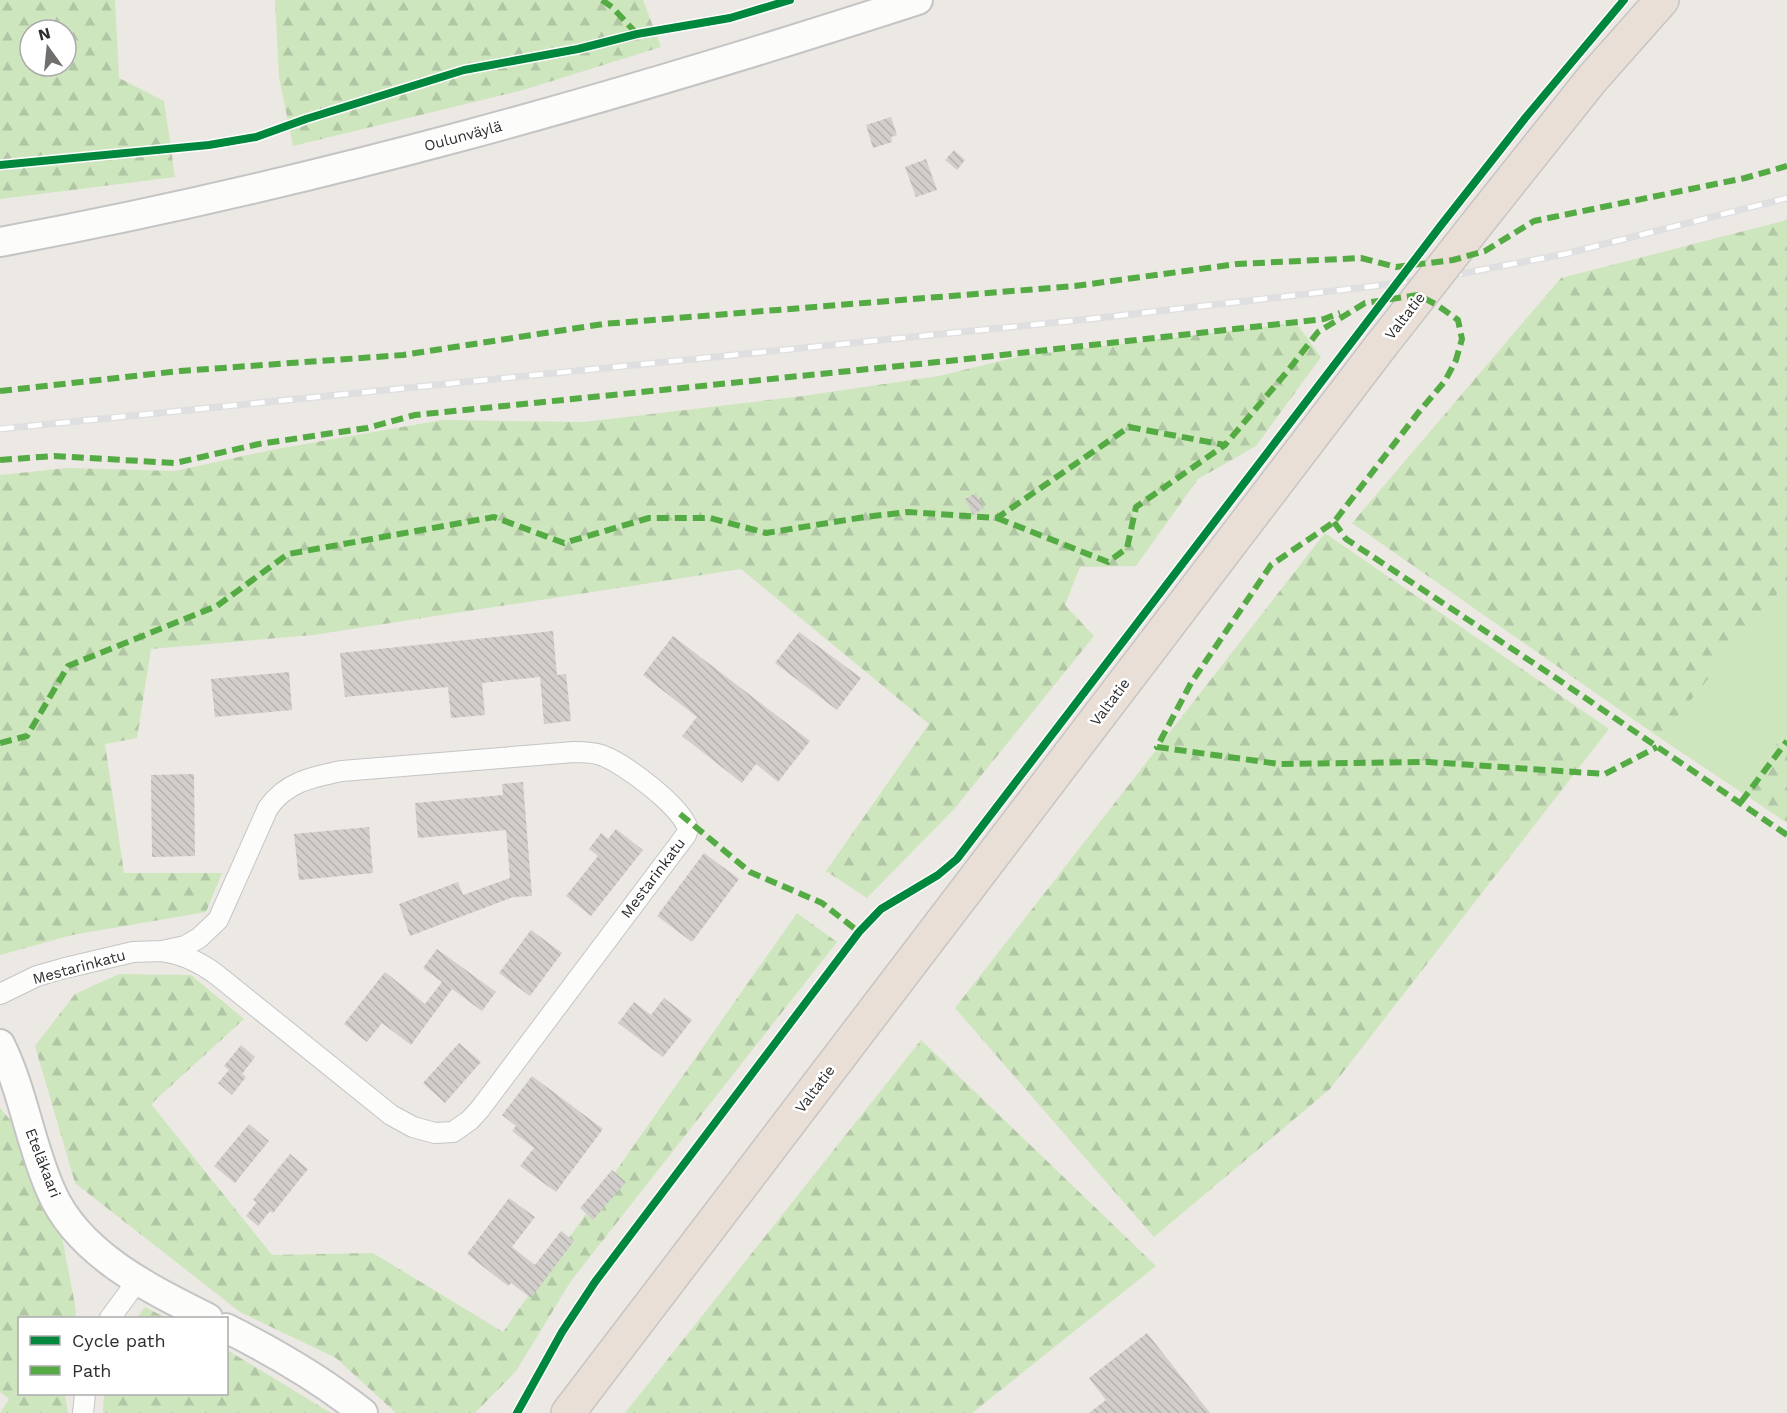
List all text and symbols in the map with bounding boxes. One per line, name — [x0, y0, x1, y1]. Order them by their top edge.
north arrow — [18, 18, 78, 78]
text: N — [36, 23, 52, 45]
street label: Oulunväylä — [422, 117, 504, 155]
street label: Valtatie — [1381, 289, 1429, 343]
street label: Valtatie — [1086, 675, 1134, 729]
street label: Mestarinkatu — [617, 834, 689, 922]
street label: Mestarinkatu — [31, 946, 127, 988]
street label: Valtatie — [791, 1062, 839, 1116]
street label: Eteläkaari — [22, 1126, 64, 1200]
legend — [18, 1317, 228, 1395]
text: Cycle path — [72, 1330, 166, 1351]
text: Path — [72, 1360, 112, 1381]

